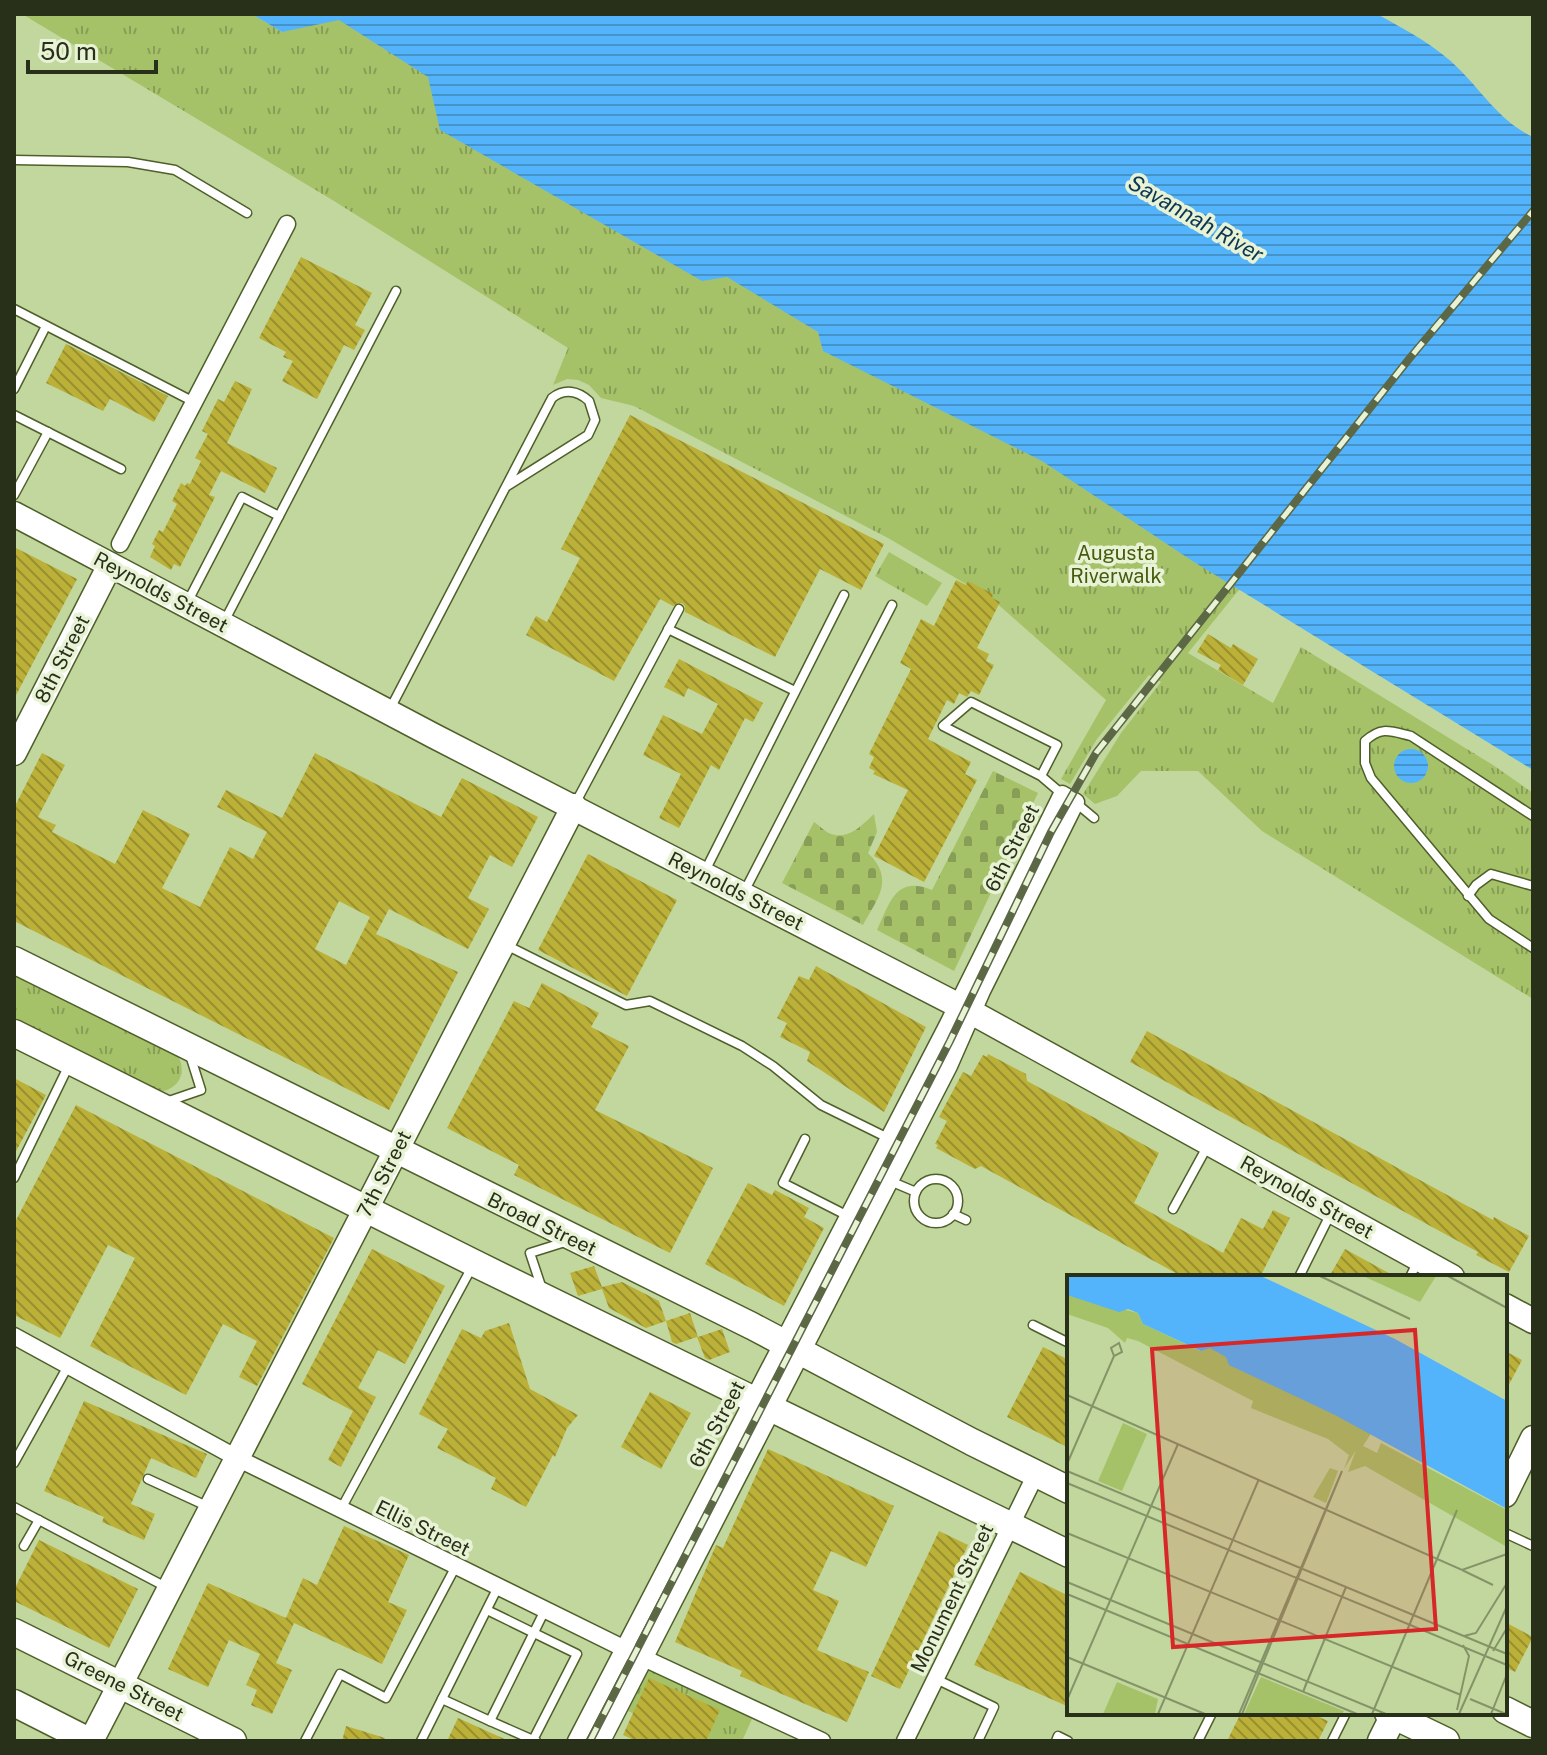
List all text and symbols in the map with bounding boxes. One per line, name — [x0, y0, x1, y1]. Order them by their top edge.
scale bar — [28, 24, 156, 74]
text: 50 m — [40, 37, 97, 65]
water label: Savannah River — [1124, 169, 1269, 268]
park label: Augusta Riverwalk — [1070, 541, 1162, 588]
street label: Reynolds Street — [90, 546, 232, 638]
street label: 8th Street — [30, 611, 94, 707]
street label: 6th Street — [980, 800, 1044, 896]
street label: Reynolds Street — [664, 847, 808, 935]
street label: 7th Street — [352, 1126, 416, 1222]
street label: Reynolds Street — [1236, 1150, 1378, 1244]
street label: Broad Street — [483, 1187, 601, 1261]
inset map — [1067, 1275, 1507, 1715]
street label: 6th Street — [684, 1376, 750, 1472]
street label: Ellis Street — [372, 1495, 474, 1561]
street label: Monument Street — [905, 1520, 999, 1676]
street label: Greene Street — [60, 1646, 188, 1726]

